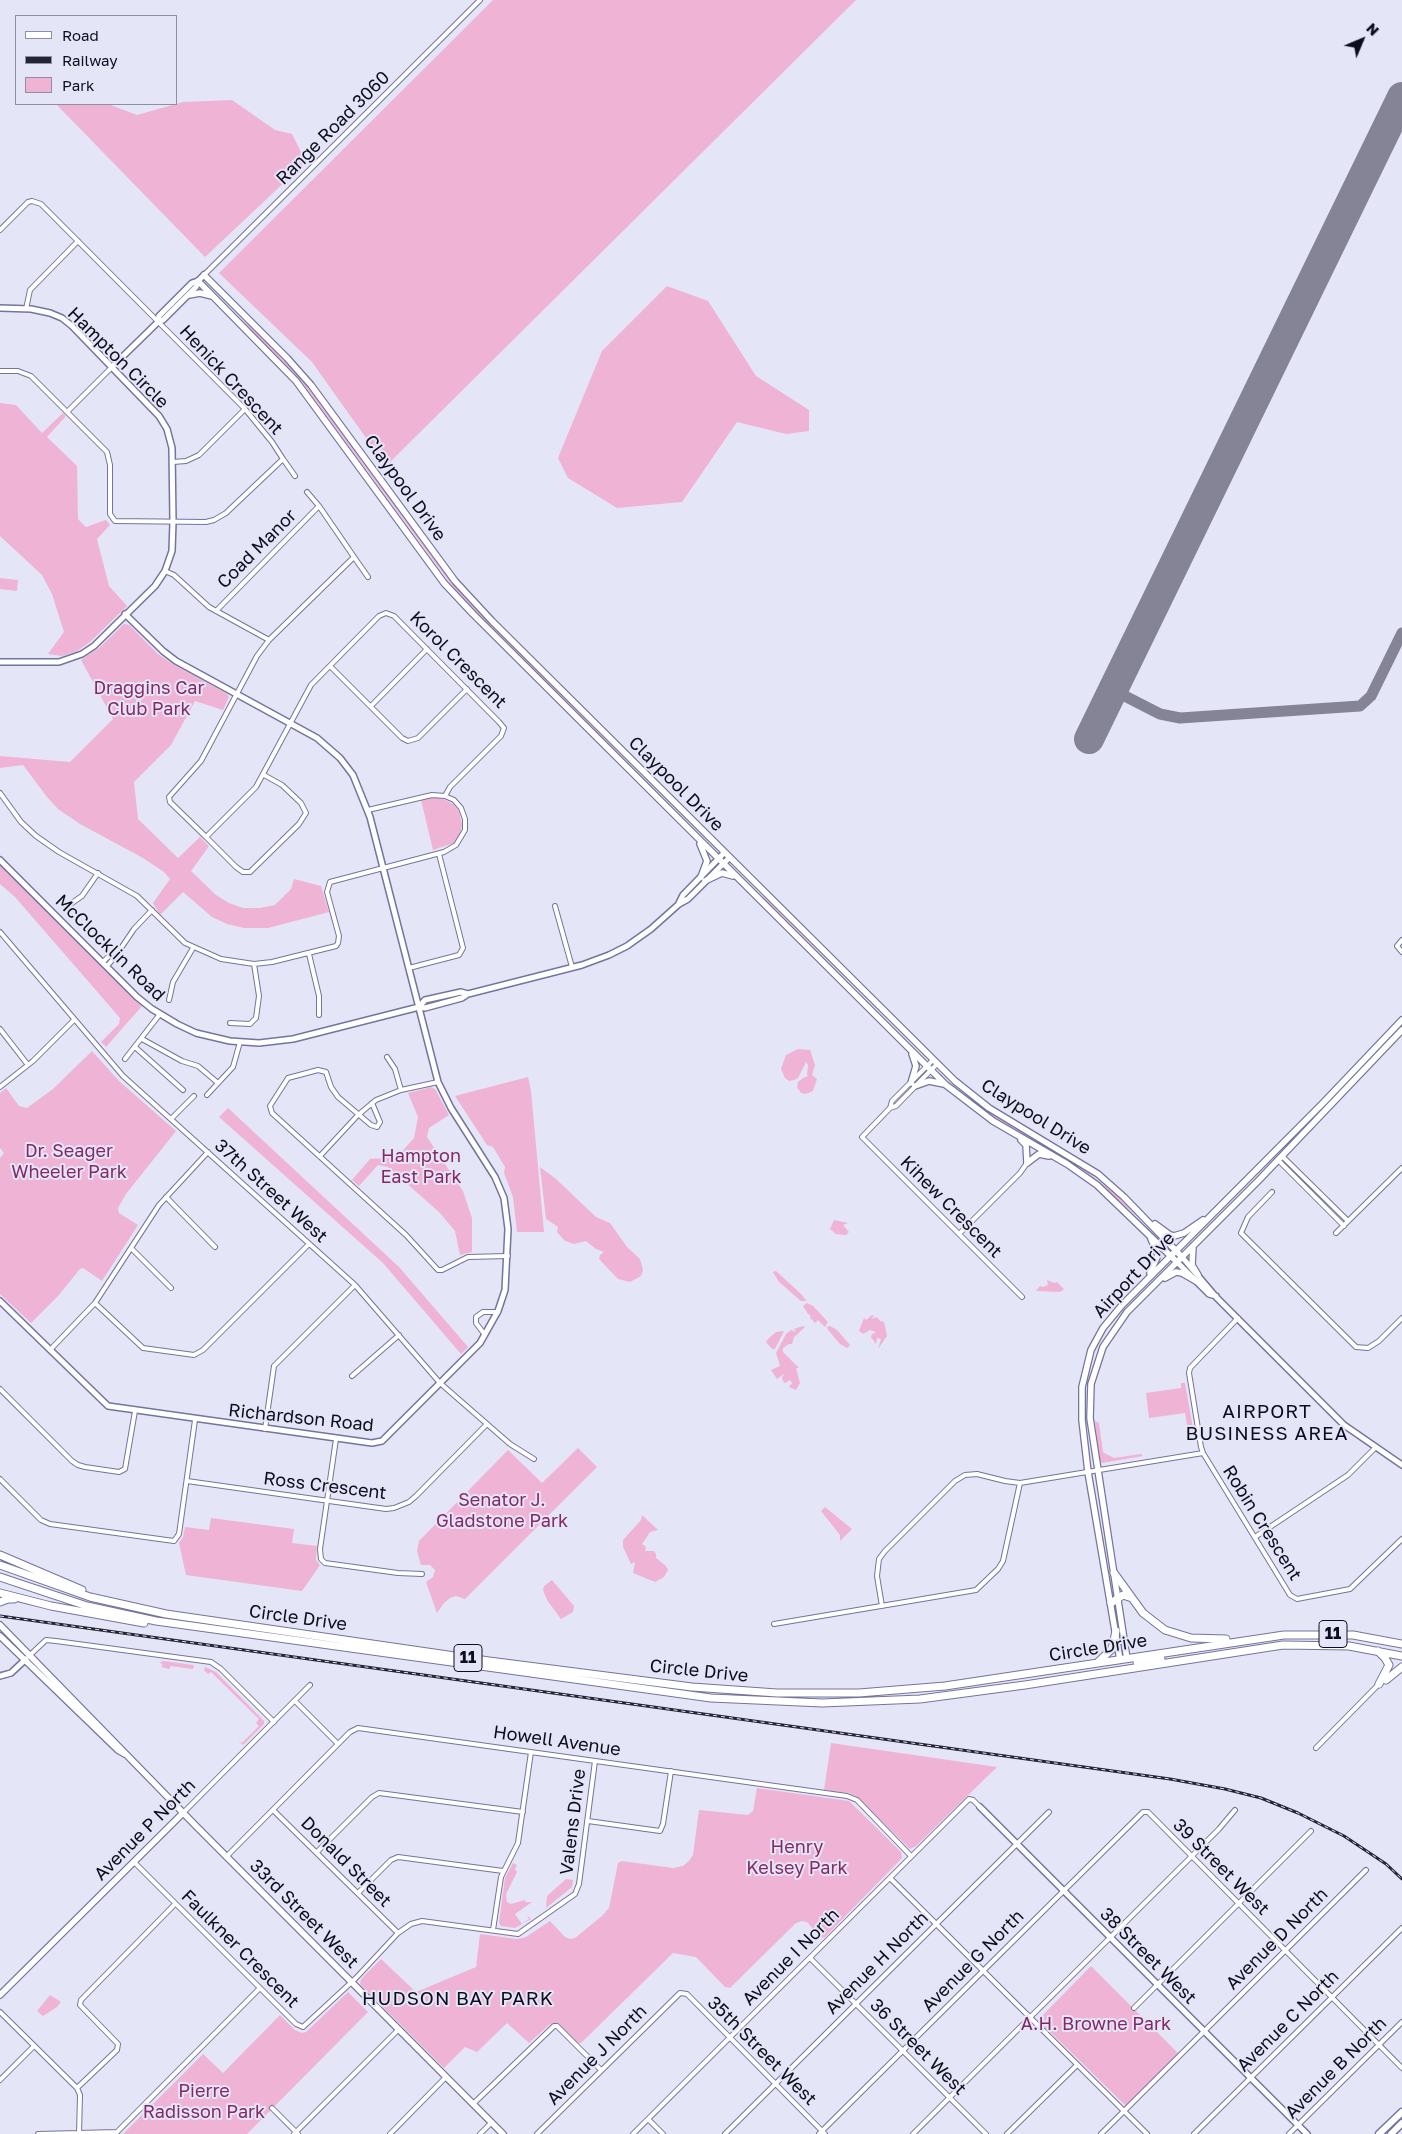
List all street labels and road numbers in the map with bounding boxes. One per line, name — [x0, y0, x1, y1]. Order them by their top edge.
street label: Range Road 3060 — [272, 67, 394, 189]
street label: Hampton Circle — [63, 303, 173, 413]
street label: Henick Crescent — [175, 321, 287, 439]
street label: Claypool Drive — [359, 431, 451, 545]
street label: Coad Manor — [213, 505, 301, 593]
street label: Korol Crescent — [405, 607, 511, 713]
street label: Claypool Drive — [624, 732, 728, 836]
street label: McClocklin Road — [51, 890, 169, 1006]
street label: Claypool Drive — [977, 1075, 1095, 1159]
street label: 37th Street West — [210, 1135, 332, 1247]
street label: Kihew Crescent — [896, 1152, 1006, 1262]
street label: Airport Drive — [1089, 1228, 1179, 1322]
street label: Richardson Road — [227, 1400, 375, 1436]
street label: Robin Crescent — [1218, 1461, 1306, 1585]
street label: Ross Crescent — [262, 1468, 388, 1504]
street label: Circle Drive — [248, 1600, 348, 1636]
road number: 11 — [1319, 1620, 1347, 1648]
street label: Circle Drive — [1047, 1630, 1149, 1666]
road number: 11 — [454, 1645, 482, 1672]
street label: Circle Drive — [649, 1655, 749, 1687]
street label: Howell Avenue — [492, 1721, 622, 1761]
street label: Valens Drive — [556, 1768, 590, 1876]
street label: Avenue P North — [90, 1775, 200, 1885]
street label: Donald Street — [296, 1812, 396, 1912]
street label: 39 Street West — [1168, 1814, 1274, 1920]
street label: 33rd Street West — [245, 1855, 363, 1973]
street label: Avenue D North — [1222, 1884, 1332, 1994]
street label: Faulkner Crescent — [177, 1886, 303, 2012]
street label: 38 Street West — [1095, 1903, 1201, 2009]
street label: Avenue I North — [738, 1904, 844, 2010]
street label: Avenue G North — [918, 1906, 1028, 2016]
street label: Avenue H North — [821, 1907, 933, 2019]
street label: Avenue C North — [1233, 1966, 1343, 2076]
street label: 35th Street West — [703, 1992, 821, 2110]
street label: 36 Street West — [865, 1994, 971, 2100]
street label: Avenue J North — [542, 2000, 652, 2110]
street label: Avenue B North — [1281, 2013, 1391, 2123]

